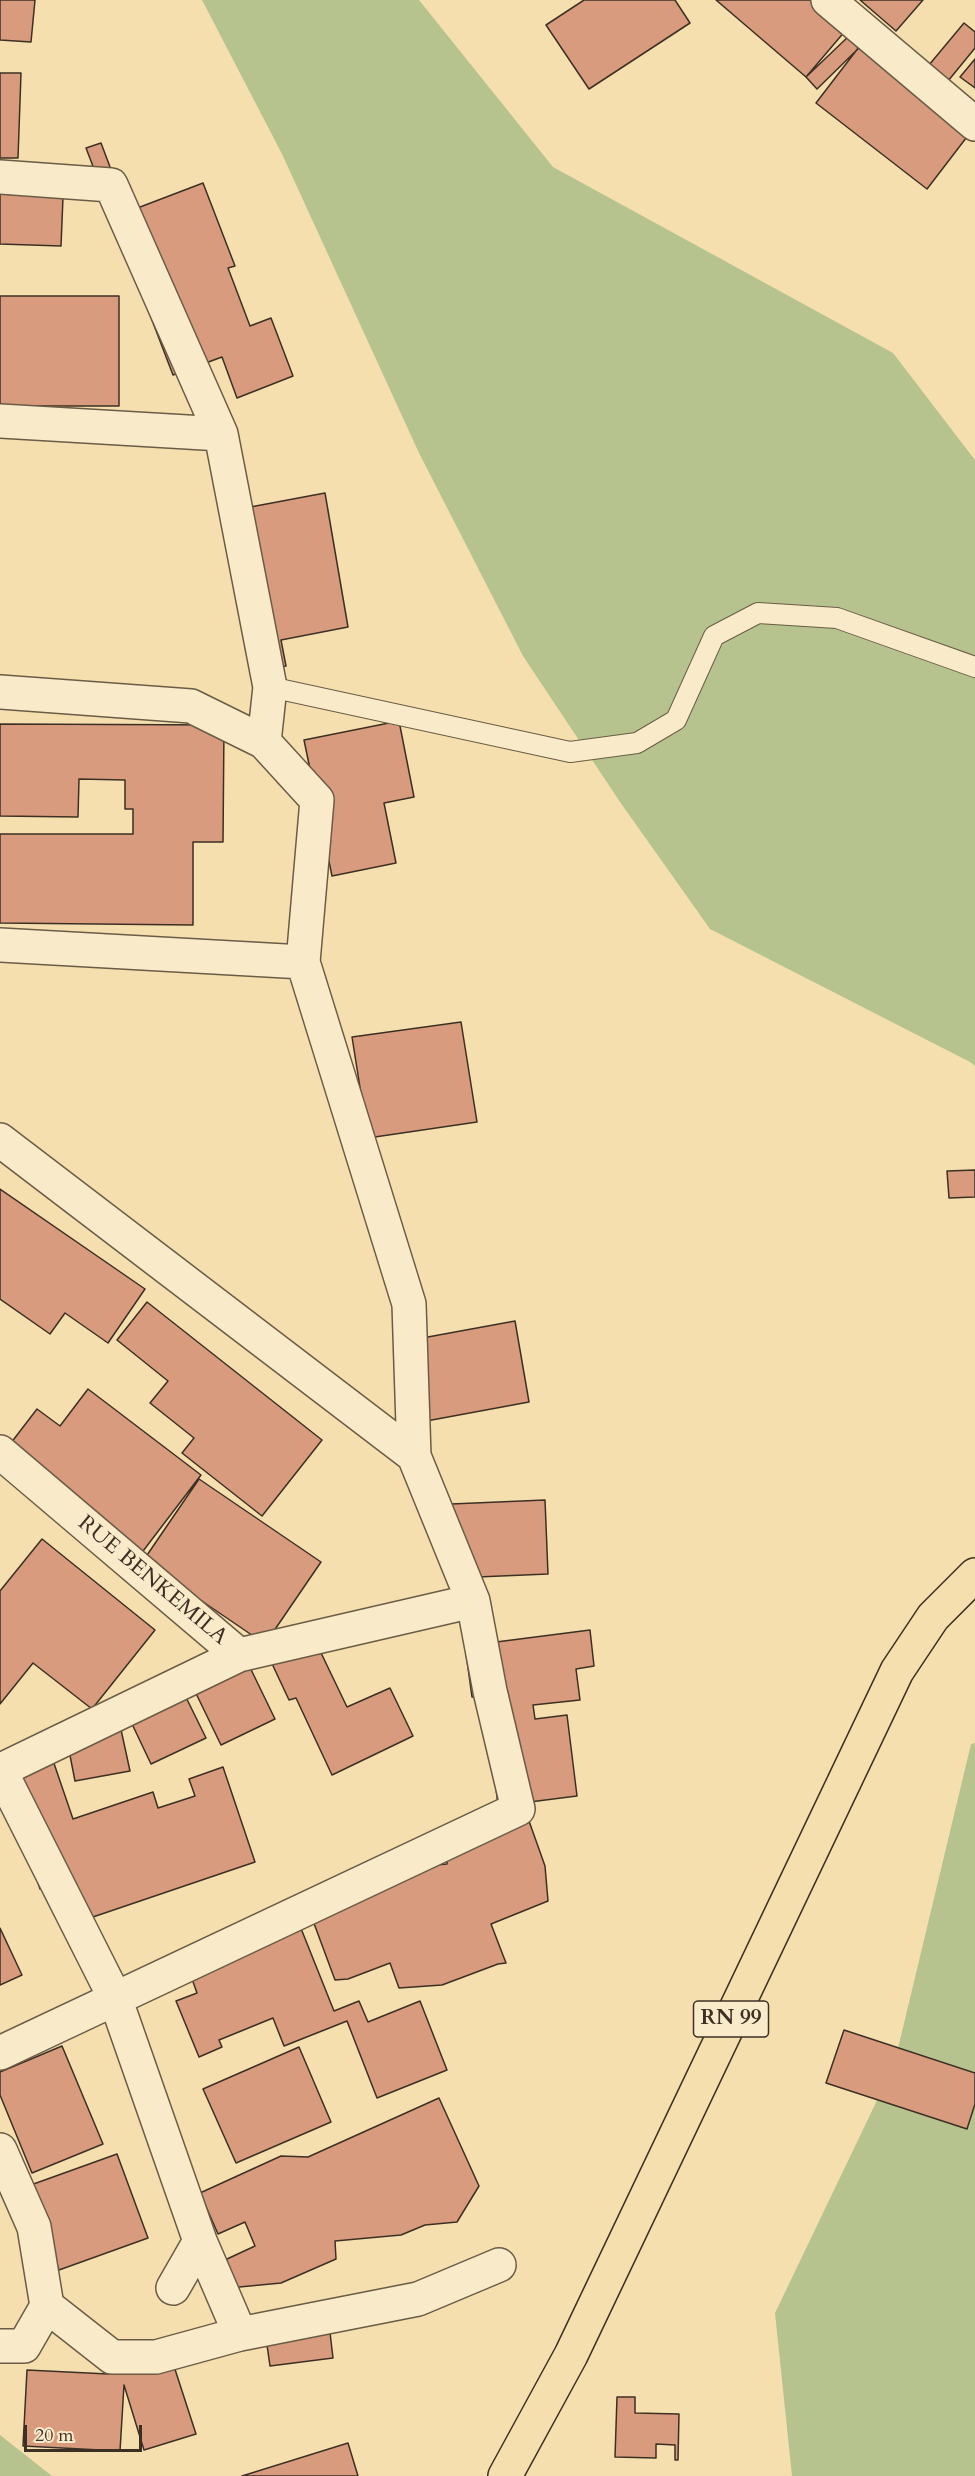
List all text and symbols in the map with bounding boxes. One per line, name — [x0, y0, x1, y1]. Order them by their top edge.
street label: RUE BENKEMILA — [72, 1511, 232, 1651]
road number: RN 99 — [694, 2001, 768, 2037]
scale bar — [27, 2413, 146, 2451]
text: 20 m — [35, 2423, 74, 2448]

